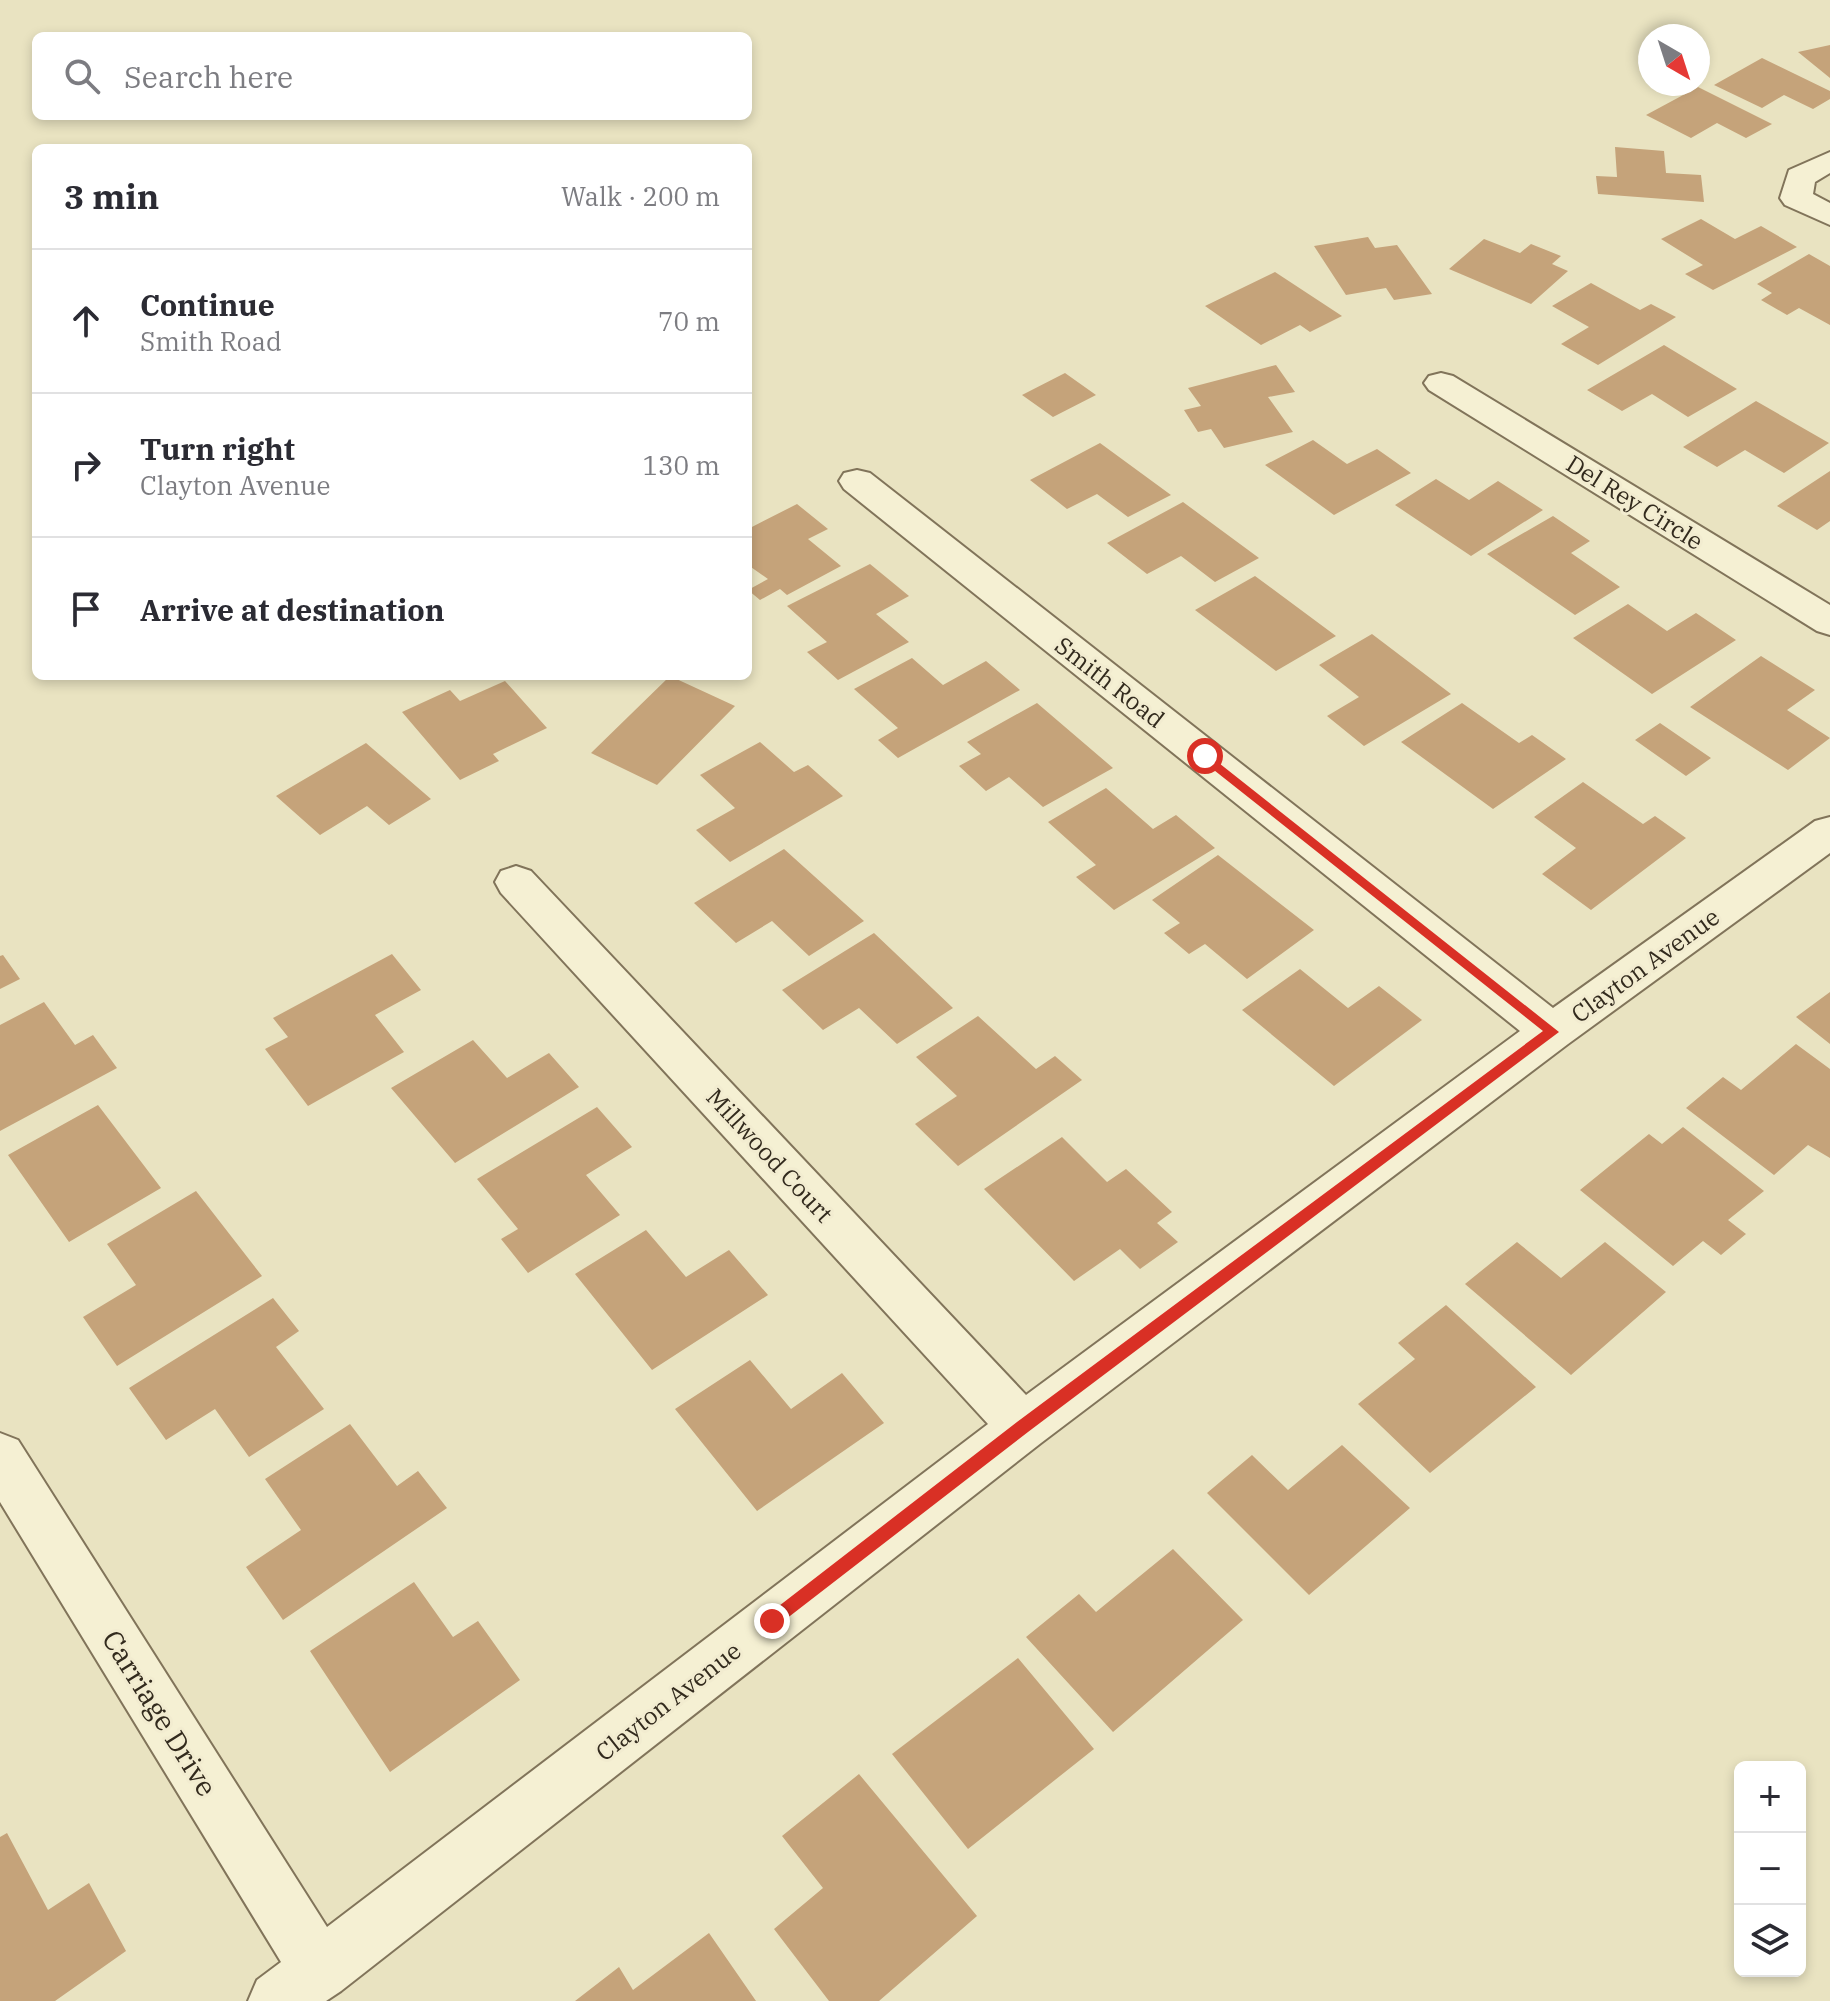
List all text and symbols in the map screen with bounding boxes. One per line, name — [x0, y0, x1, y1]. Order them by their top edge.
north arrow — [1638, 24, 1710, 96]
search box — [32, 32, 752, 120]
icon: search — [60, 54, 104, 98]
text: Search here — [124, 57, 293, 96]
text: 3 min — [64, 174, 159, 218]
text: Walk · 200 m — [561, 179, 720, 213]
text: Continue — [140, 285, 275, 324]
icon: ahead — [64, 299, 108, 343]
text: 70 m — [658, 304, 720, 338]
text: Smith Road — [140, 324, 282, 358]
text: Turn right — [140, 429, 295, 468]
icon: right — [64, 443, 108, 487]
street label: Del Rey Circle — [1560, 447, 1710, 557]
text: 130 m — [642, 448, 720, 482]
text: Clayton Avenue — [140, 468, 330, 502]
icon: arrive — [64, 587, 108, 631]
text: Arrive at destination — [140, 590, 445, 629]
street label: Smith Road — [1049, 629, 1171, 735]
route start — [1187, 738, 1223, 774]
street label: Clayton Avenue — [1565, 900, 1725, 1030]
street label: Millwood Court — [700, 1081, 840, 1229]
route end — [754, 1603, 790, 1639]
street label: Carriage Drive — [94, 1623, 226, 1803]
street label: Clayton Avenue — [589, 1634, 747, 1768]
map controls — [1734, 1761, 1806, 1977]
button: + — [1734, 1761, 1806, 1833]
button: − — [1734, 1833, 1806, 1905]
button: layers — [1734, 1905, 1806, 1977]

